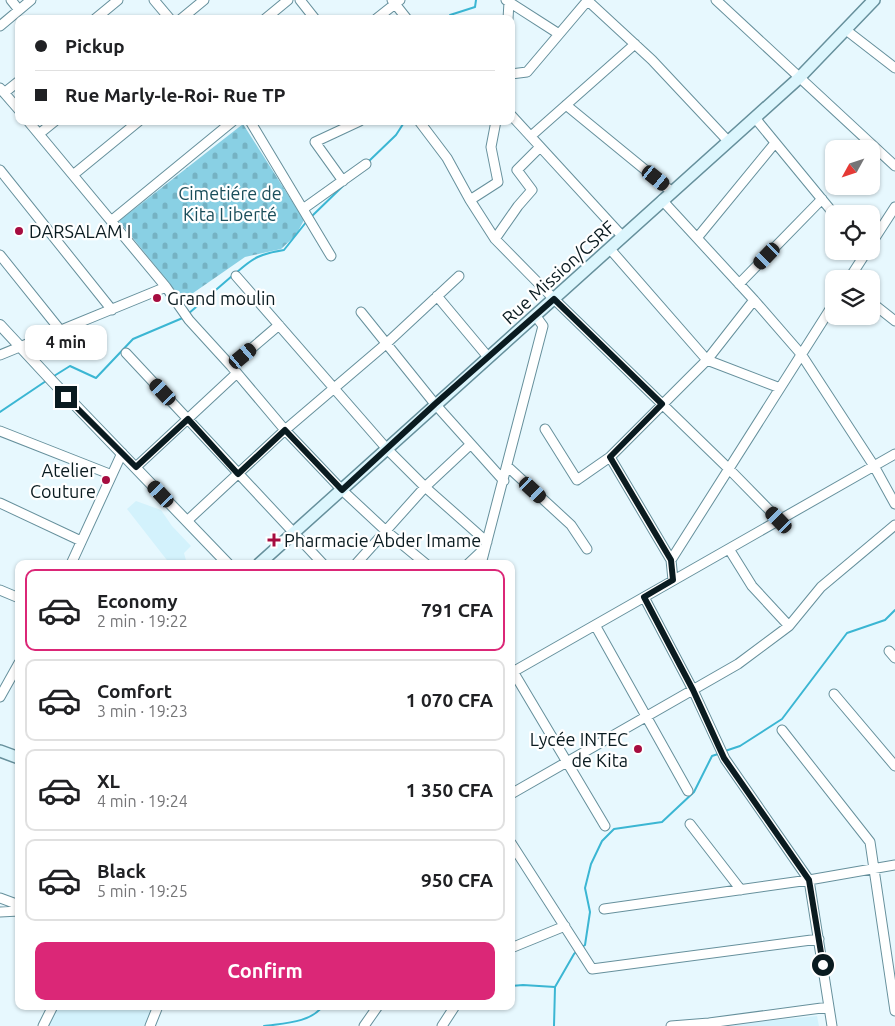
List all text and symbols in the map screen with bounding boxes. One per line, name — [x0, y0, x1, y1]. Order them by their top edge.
text: Pickup — [65, 35, 125, 57]
text: Rue Marly-le-Roi- Rue TP — [65, 84, 286, 106]
north arrow — [825, 140, 880, 195]
map controls — [825, 140, 880, 325]
car — [639, 163, 672, 193]
park label: Cimetiére de Kita Liberté — [178, 183, 282, 224]
button: locate — [825, 205, 880, 260]
street label: Rue Mission/CSRF — [498, 216, 618, 328]
place label: DARSALAM I — [29, 221, 131, 241]
marker: DARSALAM I — [13, 225, 25, 237]
car — [751, 240, 782, 272]
button: layers — [825, 270, 880, 325]
place label: Grand moulin — [167, 288, 276, 308]
marker: Grand moulin — [151, 292, 163, 304]
callout: 4 min — [25, 324, 107, 360]
text: 4 min — [46, 333, 86, 351]
car — [226, 341, 259, 371]
car — [147, 376, 178, 408]
route end — [55, 386, 77, 408]
place label: Atelier Couture — [30, 460, 96, 501]
marker: Atelier Couture — [100, 474, 112, 486]
car — [516, 474, 549, 506]
car — [145, 478, 176, 510]
car — [763, 504, 794, 536]
place label: Pharmacie Abder Imame — [284, 530, 481, 550]
marker: Pharmacie Abder Imame — [268, 534, 280, 546]
icon: car — [37, 588, 82, 633]
text: Economy — [97, 590, 178, 612]
text: 791 CFA — [421, 599, 493, 621]
text: 2 min · 19:22 — [97, 612, 188, 630]
icon: car — [37, 678, 82, 723]
text: Comfort — [97, 680, 172, 702]
text: 1 070 CFA — [406, 689, 493, 711]
text: 3 min · 19:23 — [97, 702, 188, 720]
place label: Lycée INTEC de Kita — [530, 729, 628, 770]
marker: Lycée INTEC de Kita — [632, 743, 644, 755]
icon: car — [37, 768, 82, 813]
text: XL — [97, 770, 120, 792]
text: 1 350 CFA — [406, 779, 493, 801]
text: 4 min · 19:24 — [97, 792, 188, 810]
icon: car — [37, 858, 82, 903]
text: Black — [97, 860, 146, 882]
text: 950 CFA — [421, 869, 493, 891]
text: 5 min · 19:25 — [97, 882, 188, 900]
button: Confirm — [35, 942, 495, 1000]
route start — [812, 954, 834, 976]

